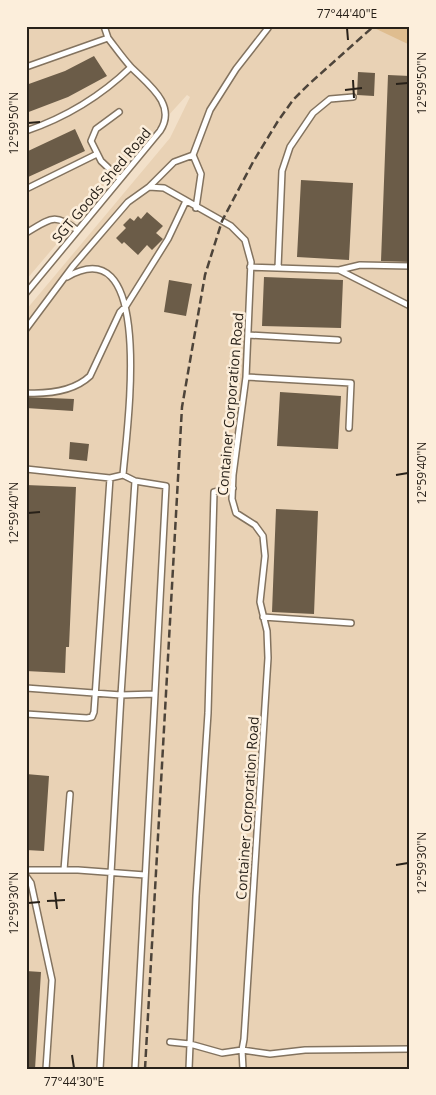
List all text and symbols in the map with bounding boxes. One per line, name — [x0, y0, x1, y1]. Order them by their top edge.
text: 77°44'40"E — [317, 5, 377, 22]
text: 12°59'50"N — [413, 52, 430, 114]
text: 12°59'50"N — [5, 92, 22, 154]
street label: SGT Goods Shed Road — [47, 123, 155, 247]
street label: Container Corporation Road — [213, 312, 247, 496]
text: 12°59'40"N — [413, 442, 430, 504]
text: 12°59'40"N — [5, 482, 22, 544]
street label: Container Corporation Road — [231, 716, 263, 900]
text: 12°59'30"N — [413, 832, 430, 894]
text: 12°59'30"N — [5, 872, 22, 934]
text: 77°44'30"E — [44, 1073, 104, 1090]

